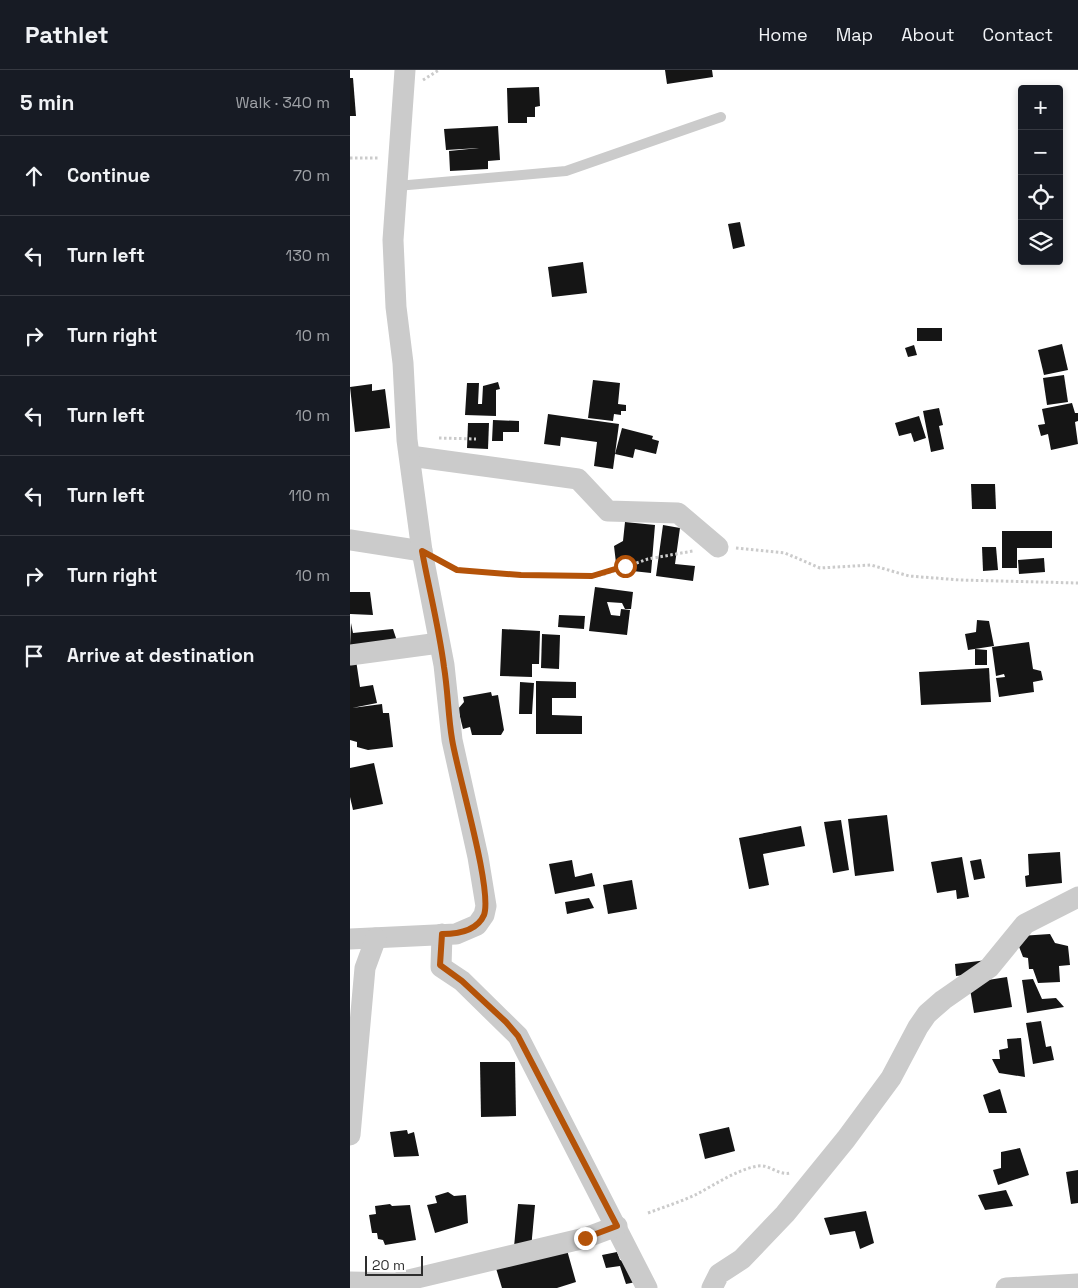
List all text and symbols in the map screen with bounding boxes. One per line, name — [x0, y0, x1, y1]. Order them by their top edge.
text: Pathlet — [25, 19, 109, 50]
text: Home — [759, 23, 808, 46]
text: Map — [836, 23, 873, 46]
text: About — [901, 23, 955, 46]
text: Contact — [983, 23, 1053, 46]
map controls — [1018, 85, 1063, 265]
button: + — [1018, 85, 1063, 130]
text: 5 min — [20, 89, 74, 116]
text: Walk · 340 m — [235, 92, 330, 113]
button: − — [1018, 130, 1063, 175]
icon: ahead — [20, 162, 48, 190]
text: Continue — [67, 163, 150, 188]
text: 70 m — [293, 165, 330, 186]
button: locate — [1018, 175, 1063, 220]
button: layers — [1018, 220, 1063, 265]
icon: left — [20, 242, 48, 270]
text: Turn left — [67, 243, 145, 268]
text: 130 m — [286, 245, 330, 266]
icon: right — [20, 322, 48, 350]
text: Turn right — [67, 323, 157, 348]
text: 10 m — [295, 325, 330, 346]
icon: left — [20, 402, 48, 430]
text: Turn left — [67, 403, 145, 428]
text: 10 m — [295, 405, 330, 426]
icon: left — [20, 482, 48, 510]
text: Turn left — [67, 483, 145, 508]
text: 110 m — [288, 485, 330, 506]
route start — [614, 555, 637, 578]
icon: right — [20, 562, 48, 590]
text: Turn right — [67, 563, 157, 588]
text: 10 m — [295, 565, 330, 586]
icon: arrive — [20, 642, 48, 670]
text: Arrive at destination — [67, 643, 255, 668]
route end — [574, 1227, 597, 1250]
scale bar — [365, 1253, 422, 1276]
text: 20 m — [372, 1256, 405, 1274]

